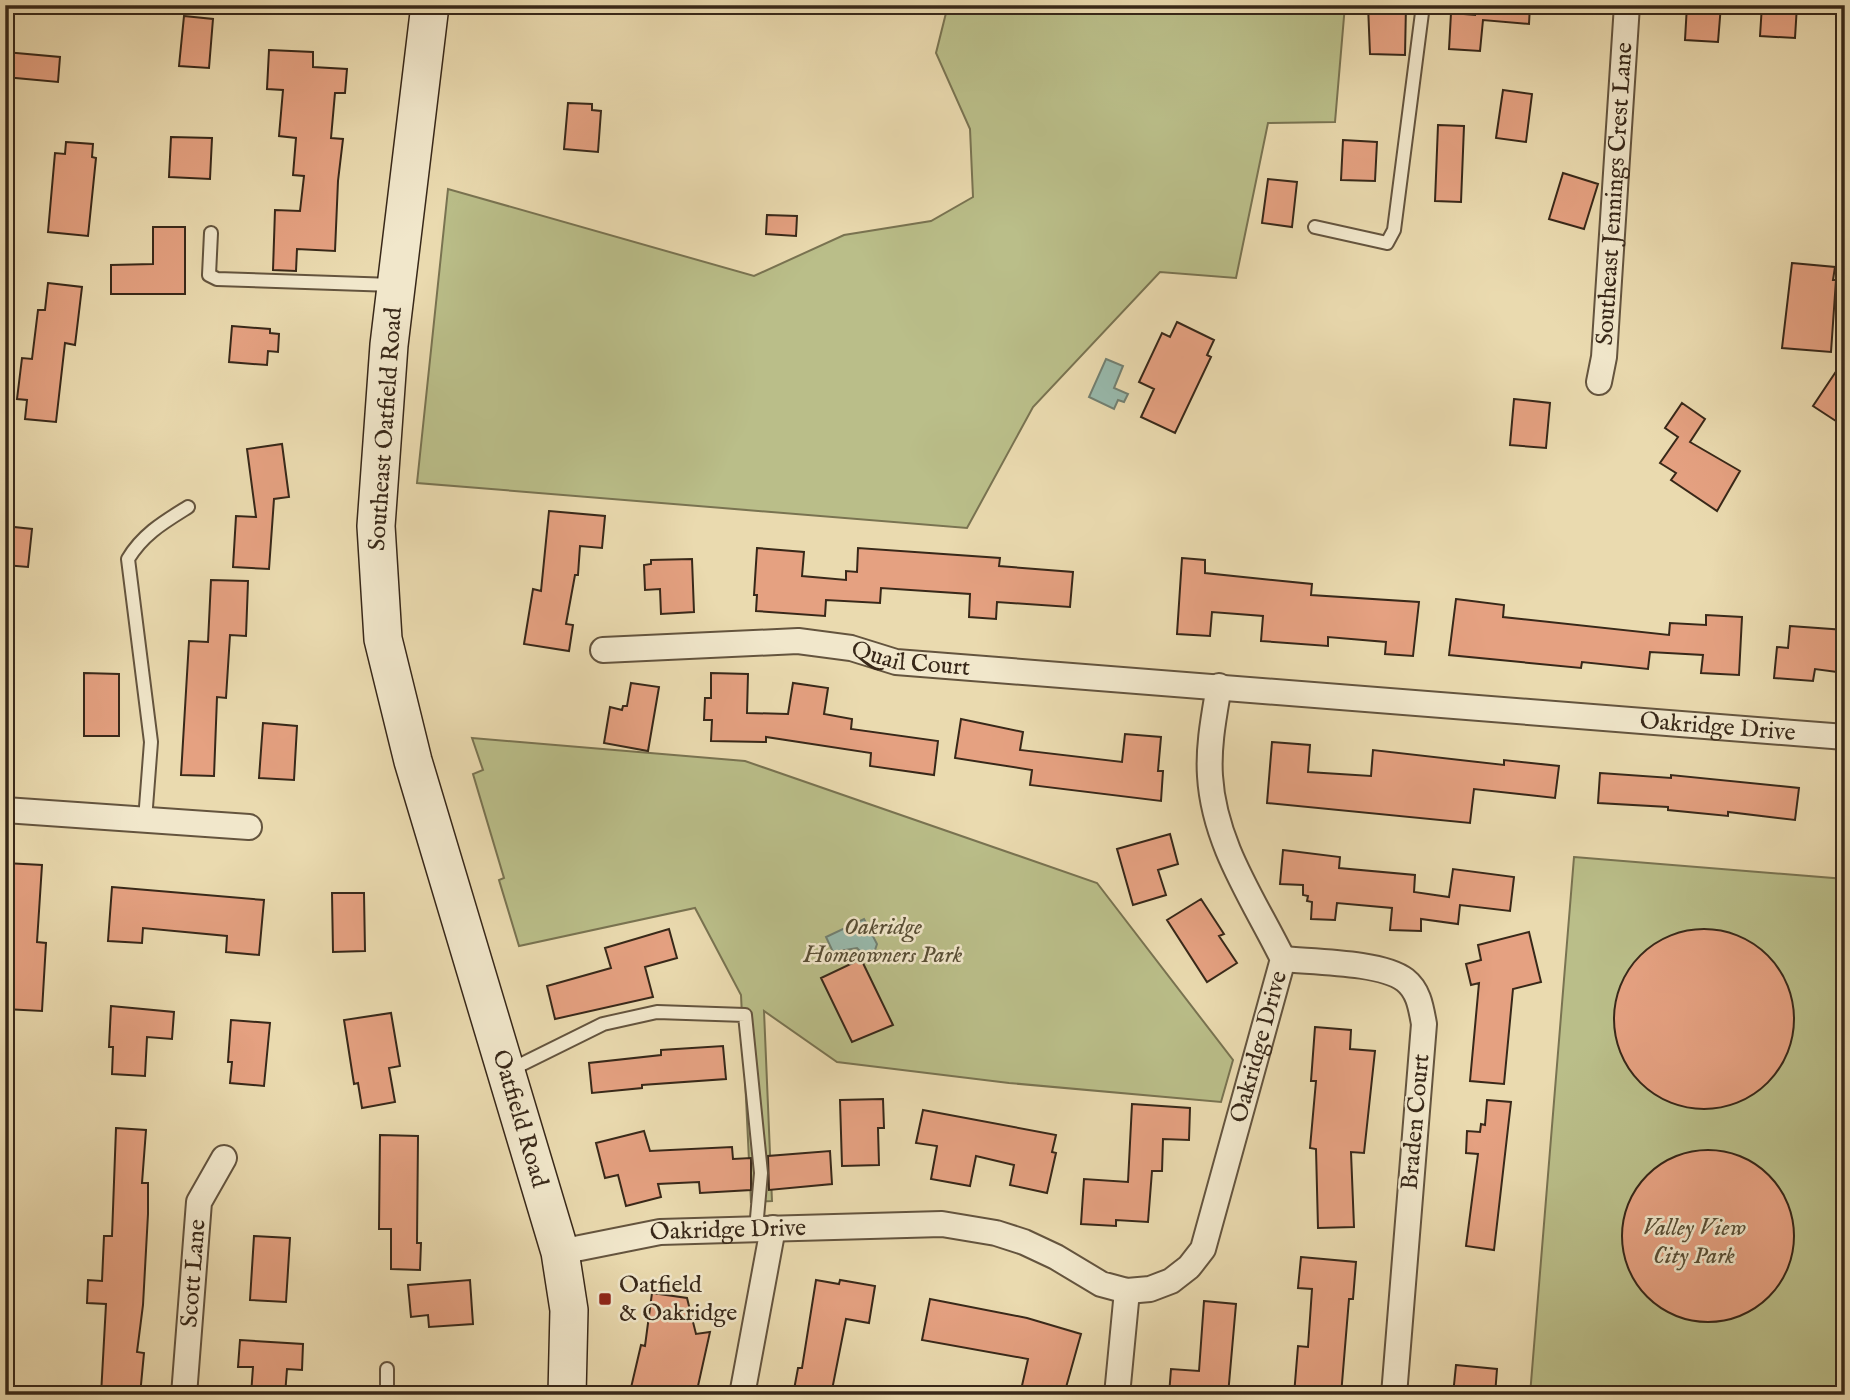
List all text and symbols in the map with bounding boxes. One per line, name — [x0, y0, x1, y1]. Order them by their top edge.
street label: Southeast Jennings Crest Lane — [1589, 41, 1640, 346]
street label: Southeast Oatfield Road — [362, 306, 410, 552]
street label: Quail Court — [848, 634, 971, 683]
street label: Oakridge Drive — [1639, 705, 1797, 749]
park label: Oakridge Homeowners Park — [803, 912, 963, 971]
street label: Oakridge Drive — [1223, 967, 1295, 1126]
street label: Oatfield Road — [485, 1046, 555, 1191]
street label: Braden Court — [1395, 1053, 1437, 1191]
street label: Oakridge Drive — [647, 1212, 807, 1249]
park label: Valley View City Park — [1642, 1213, 1746, 1272]
street label: Scott Lane — [174, 1218, 213, 1329]
place label: Oatfield & Oakridge — [619, 1270, 737, 1329]
marker: Oatfield & Oakridge — [597, 1291, 613, 1307]

